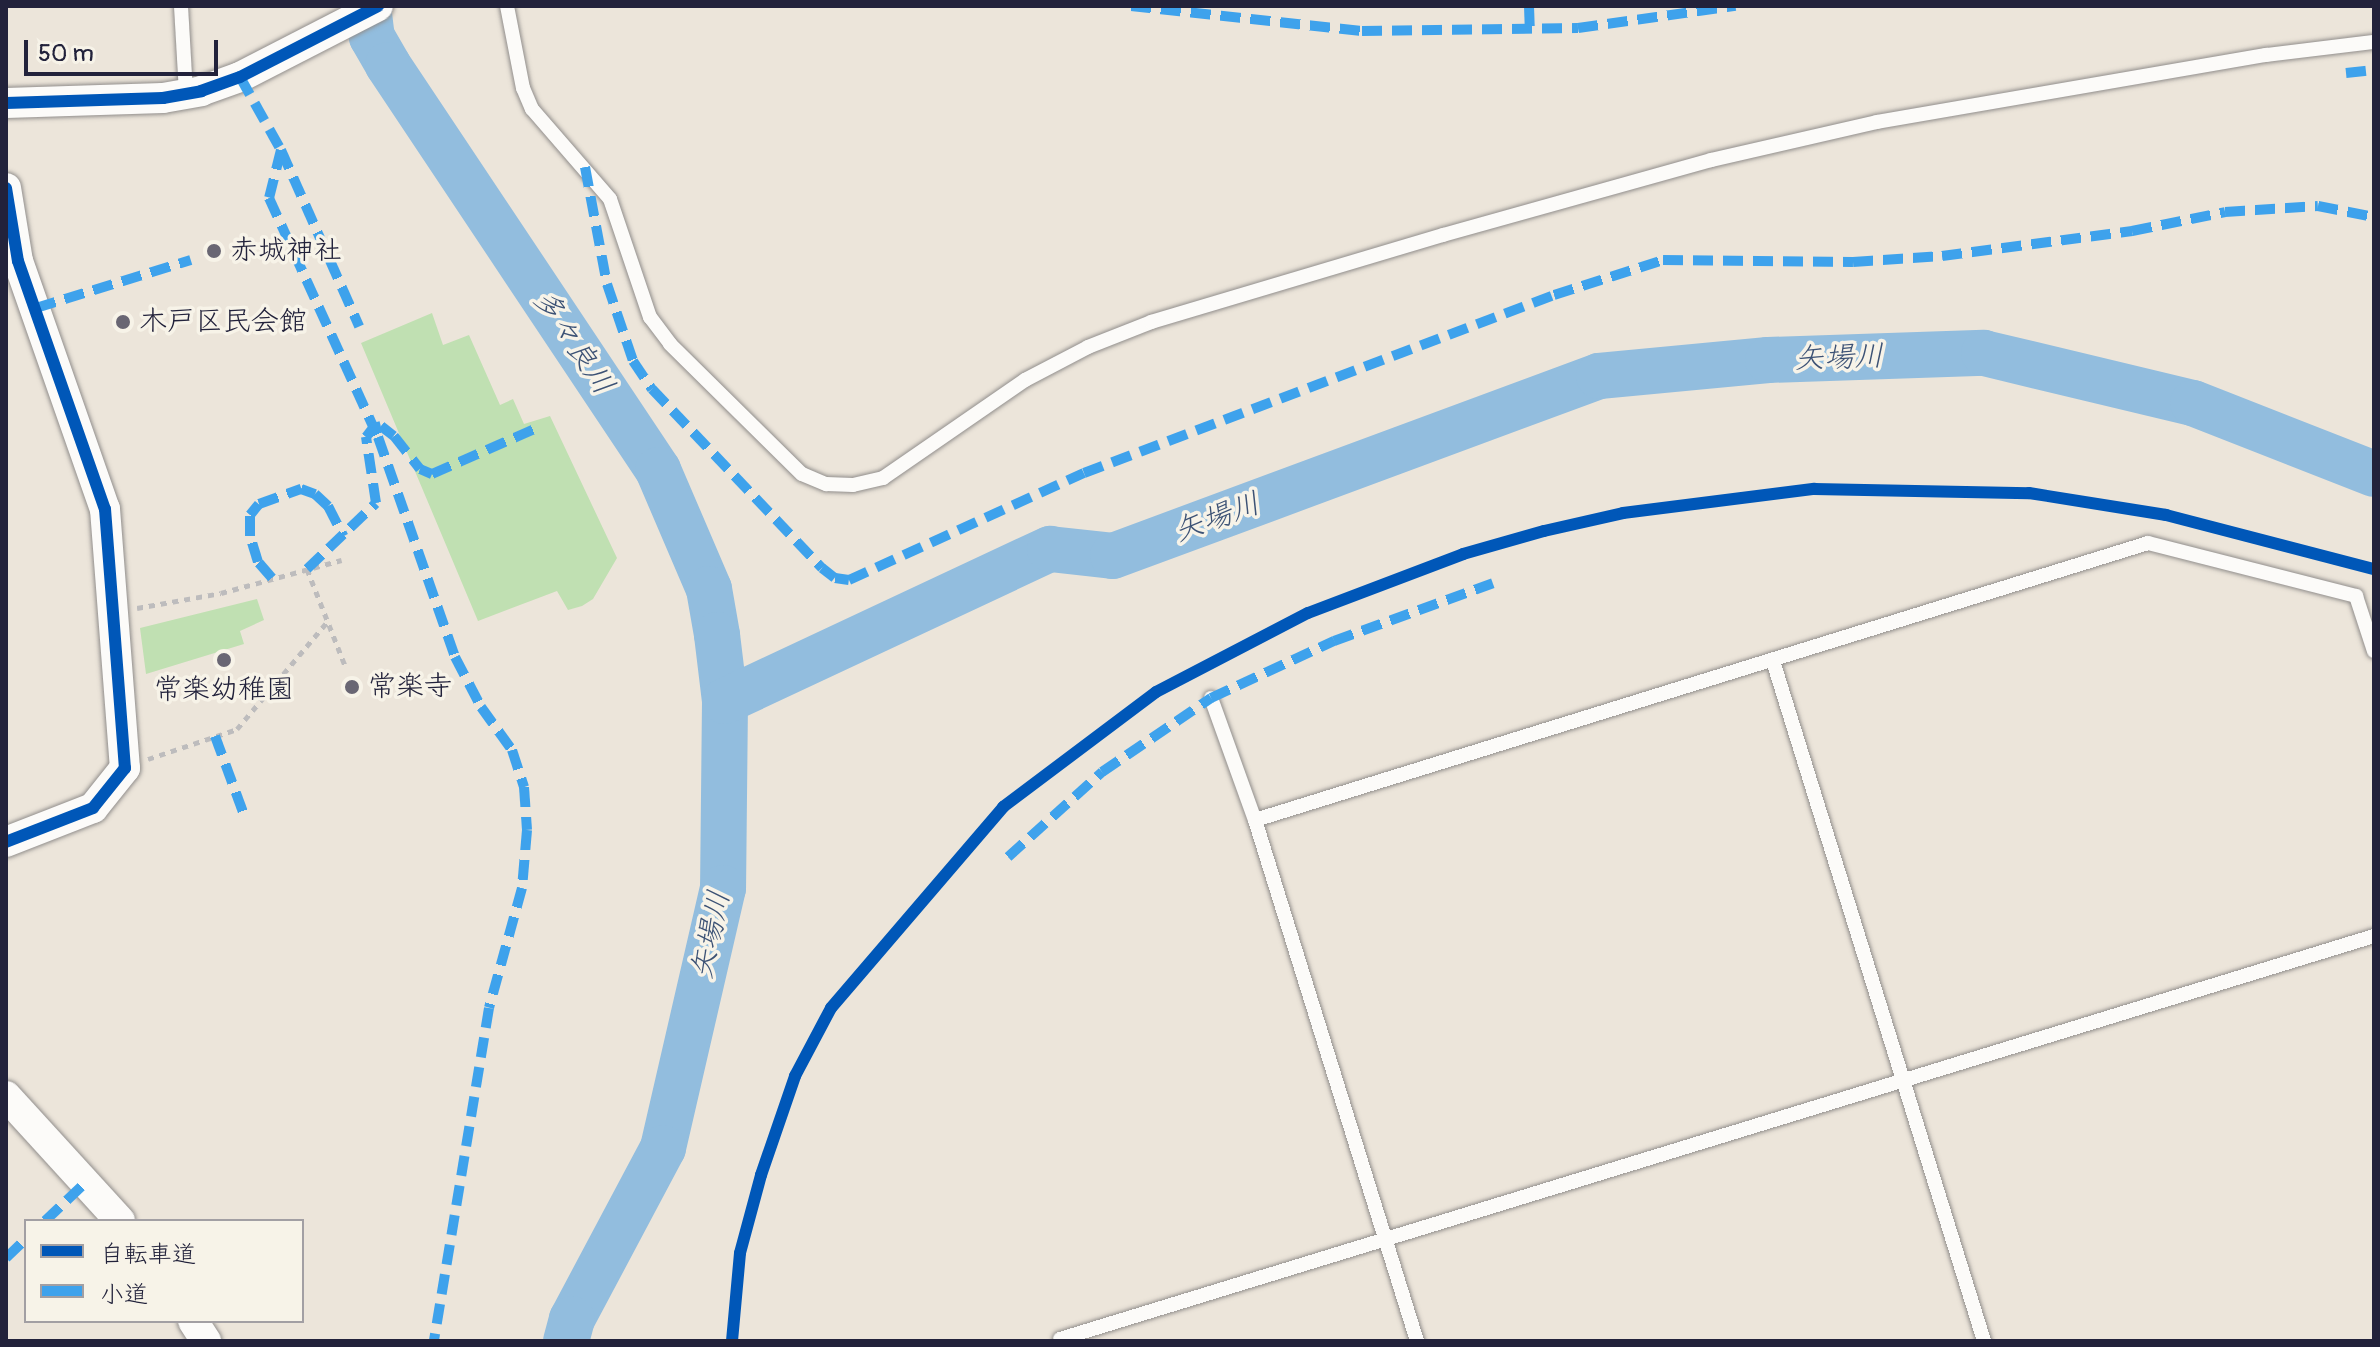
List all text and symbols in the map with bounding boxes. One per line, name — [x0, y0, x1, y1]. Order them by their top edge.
scale bar — [28, 24, 222, 74]
text: 50 m — [38, 39, 94, 68]
place label: 赤城神社 — [230, 234, 342, 268]
marker: 赤城神社 — [205, 242, 223, 260]
water label: 多々良川 — [525, 282, 621, 402]
place label: 木戸区民会館 — [139, 305, 307, 339]
marker: 木戸区民会館 — [114, 313, 132, 331]
water label: 矢場川 — [1793, 338, 1885, 378]
water label: 矢場川 — [1169, 486, 1265, 550]
marker: 常楽幼稚園 — [215, 651, 233, 669]
place label: 常楽寺 — [368, 670, 452, 704]
place label: 常楽幼稚園 — [154, 673, 294, 707]
marker: 常楽寺 — [343, 678, 361, 696]
water label: 矢場川 — [684, 887, 738, 983]
legend — [24, 1219, 304, 1323]
text: 自転車道 — [100, 1240, 196, 1269]
text: 小道 — [100, 1280, 148, 1309]

